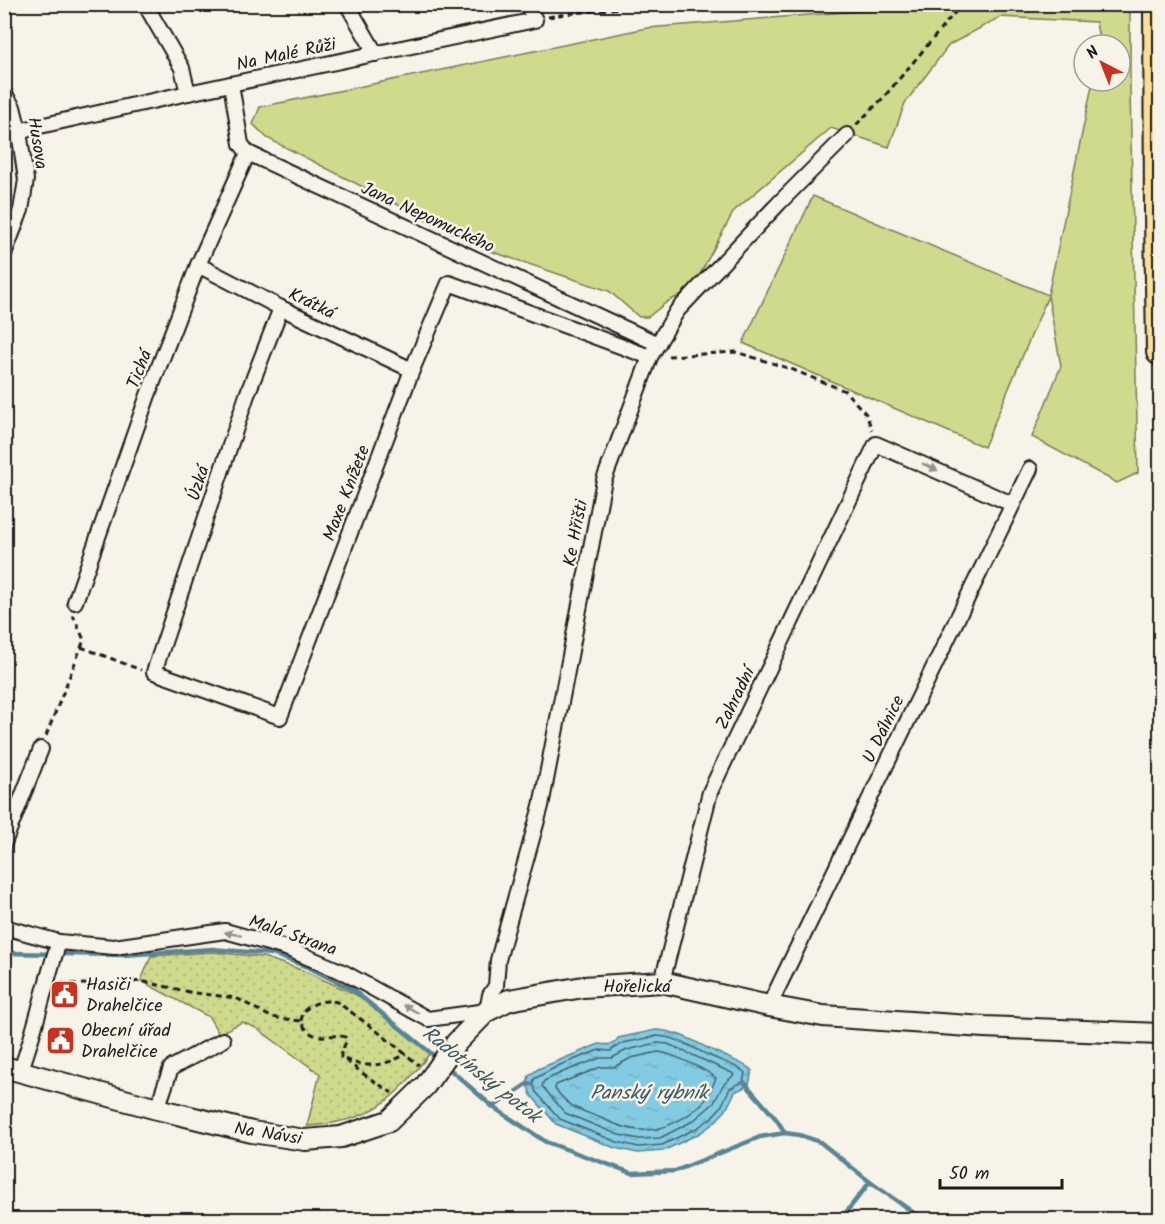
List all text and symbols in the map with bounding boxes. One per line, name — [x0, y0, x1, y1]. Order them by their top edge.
street label: Na Malé Růži — [234, 31, 340, 80]
north arrow — [1072, 33, 1132, 93]
text: N — [1081, 40, 1105, 66]
street label: Husova — [18, 115, 55, 171]
street label: Jana Nepomuckého — [356, 175, 499, 262]
street label: Krátká — [283, 281, 341, 329]
street label: Tichá — [120, 344, 162, 393]
street label: Maxe Knížete — [316, 441, 379, 546]
street label: Úzká — [180, 461, 219, 505]
one-way arrow — [921, 462, 939, 472]
street label: Ke Hřišti — [556, 497, 597, 569]
street label: Zahradní — [709, 660, 765, 735]
street label: U Dálnice — [855, 691, 913, 769]
street label: Malá Strana — [244, 908, 341, 965]
one-way arrow — [223, 929, 242, 938]
place label: Hasiči Drahelčice — [86, 971, 163, 1021]
street label: Hořelická — [603, 973, 672, 1002]
public building icon: Hasiči Drahelčice — [49, 978, 81, 1010]
one-way arrow — [403, 1004, 419, 1015]
place label: Obecní úřad Drahelčice — [81, 1017, 171, 1067]
water label: Radotínský potok — [414, 1019, 549, 1134]
public building icon: Obecní úřad Drahelčice — [44, 1024, 76, 1056]
water label: Panský rybník — [590, 1078, 710, 1110]
street label: Na Návsi — [232, 1115, 304, 1154]
scale bar — [940, 1152, 1062, 1190]
text: 50 m — [949, 1160, 989, 1189]

